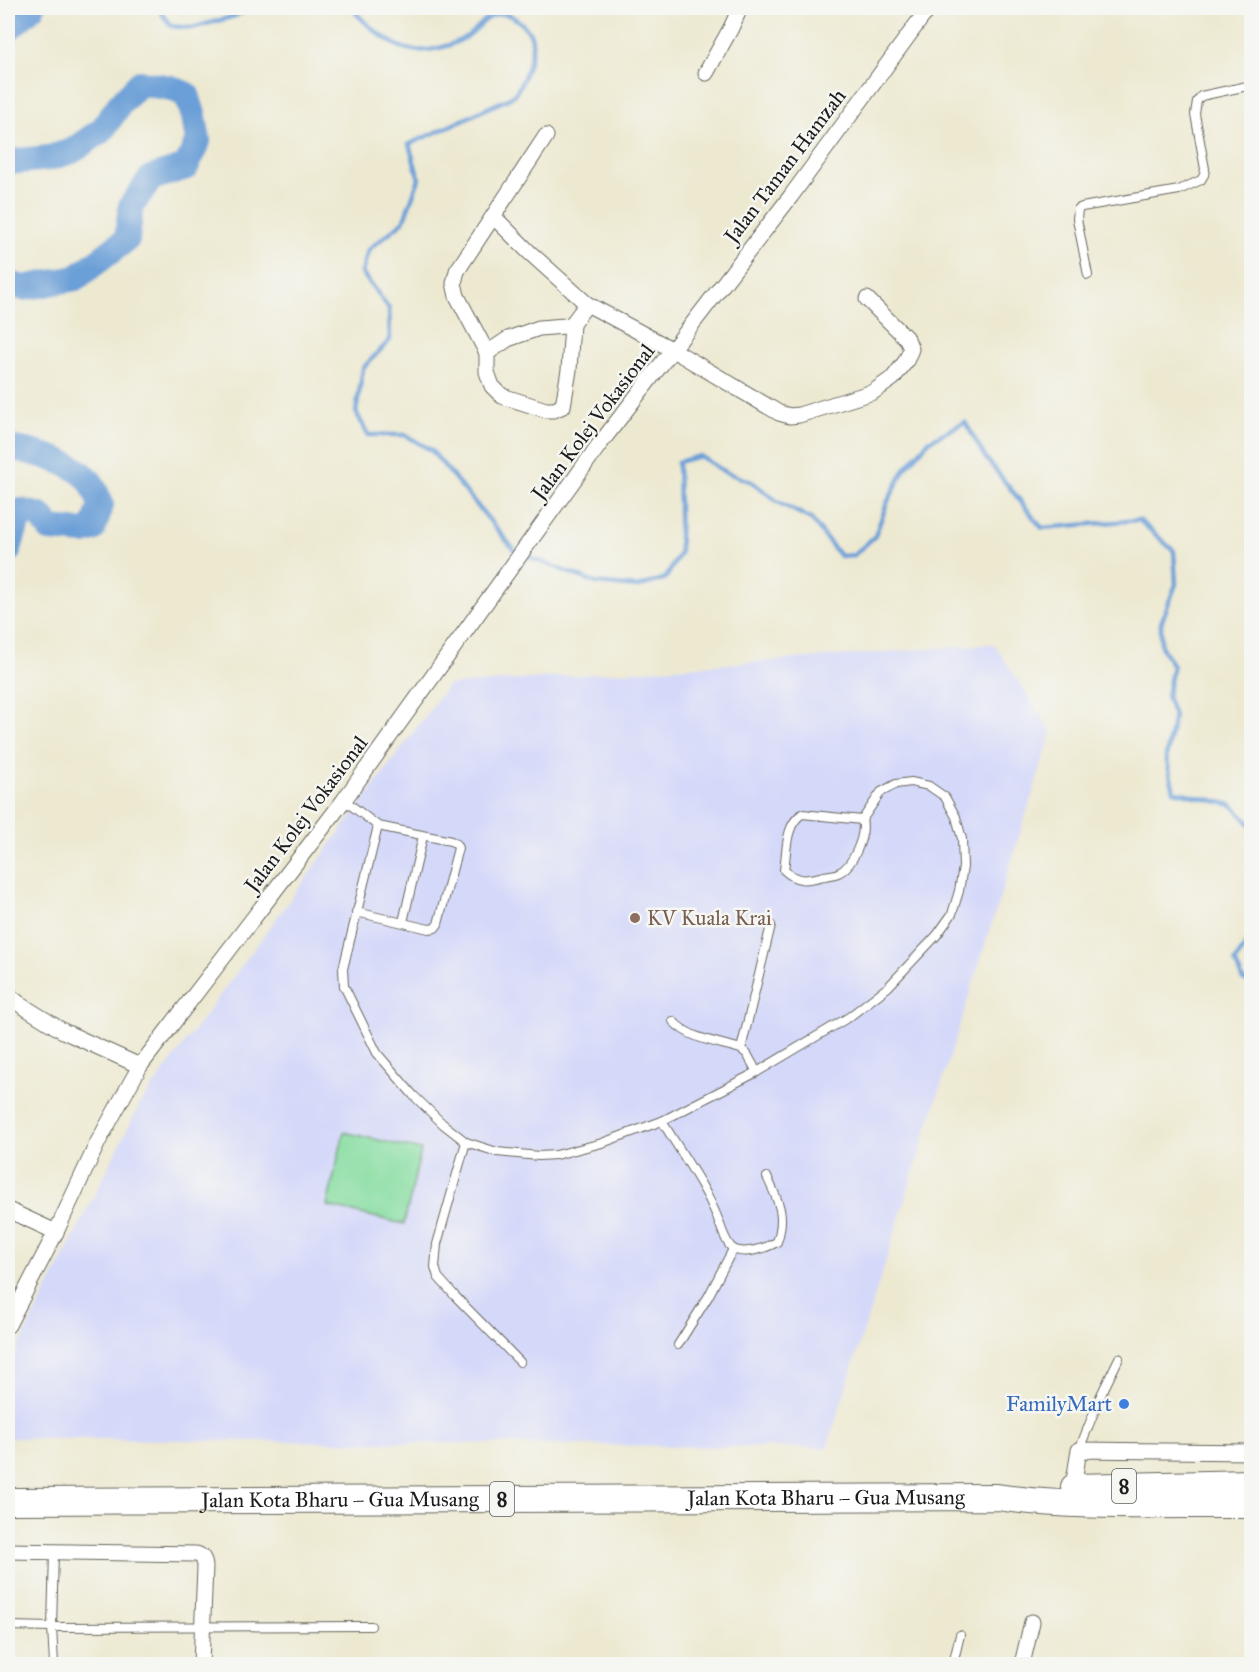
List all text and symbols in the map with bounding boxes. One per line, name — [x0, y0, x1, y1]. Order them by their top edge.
street label: Jalan Taman Hamzah — [717, 83, 852, 250]
street label: Jalan Kolej Vokasional — [525, 338, 660, 507]
street label: Jalan Kolej Vokasional — [238, 730, 373, 899]
place label: KV Kuala Krai — [647, 905, 772, 931]
marker: KV Kuala Krai — [628, 911, 642, 925]
place label: FamilyMart — [1006, 1391, 1113, 1417]
marker: FamilyMart — [1117, 1397, 1131, 1411]
road number: 8 — [1112, 1469, 1136, 1503]
road number: 8 — [490, 1482, 514, 1516]
street label: Jalan Kota Bharu – Gua Musang — [685, 1484, 965, 1511]
street label: Jalan Kota Bharu – Gua Musang — [199, 1486, 479, 1513]

